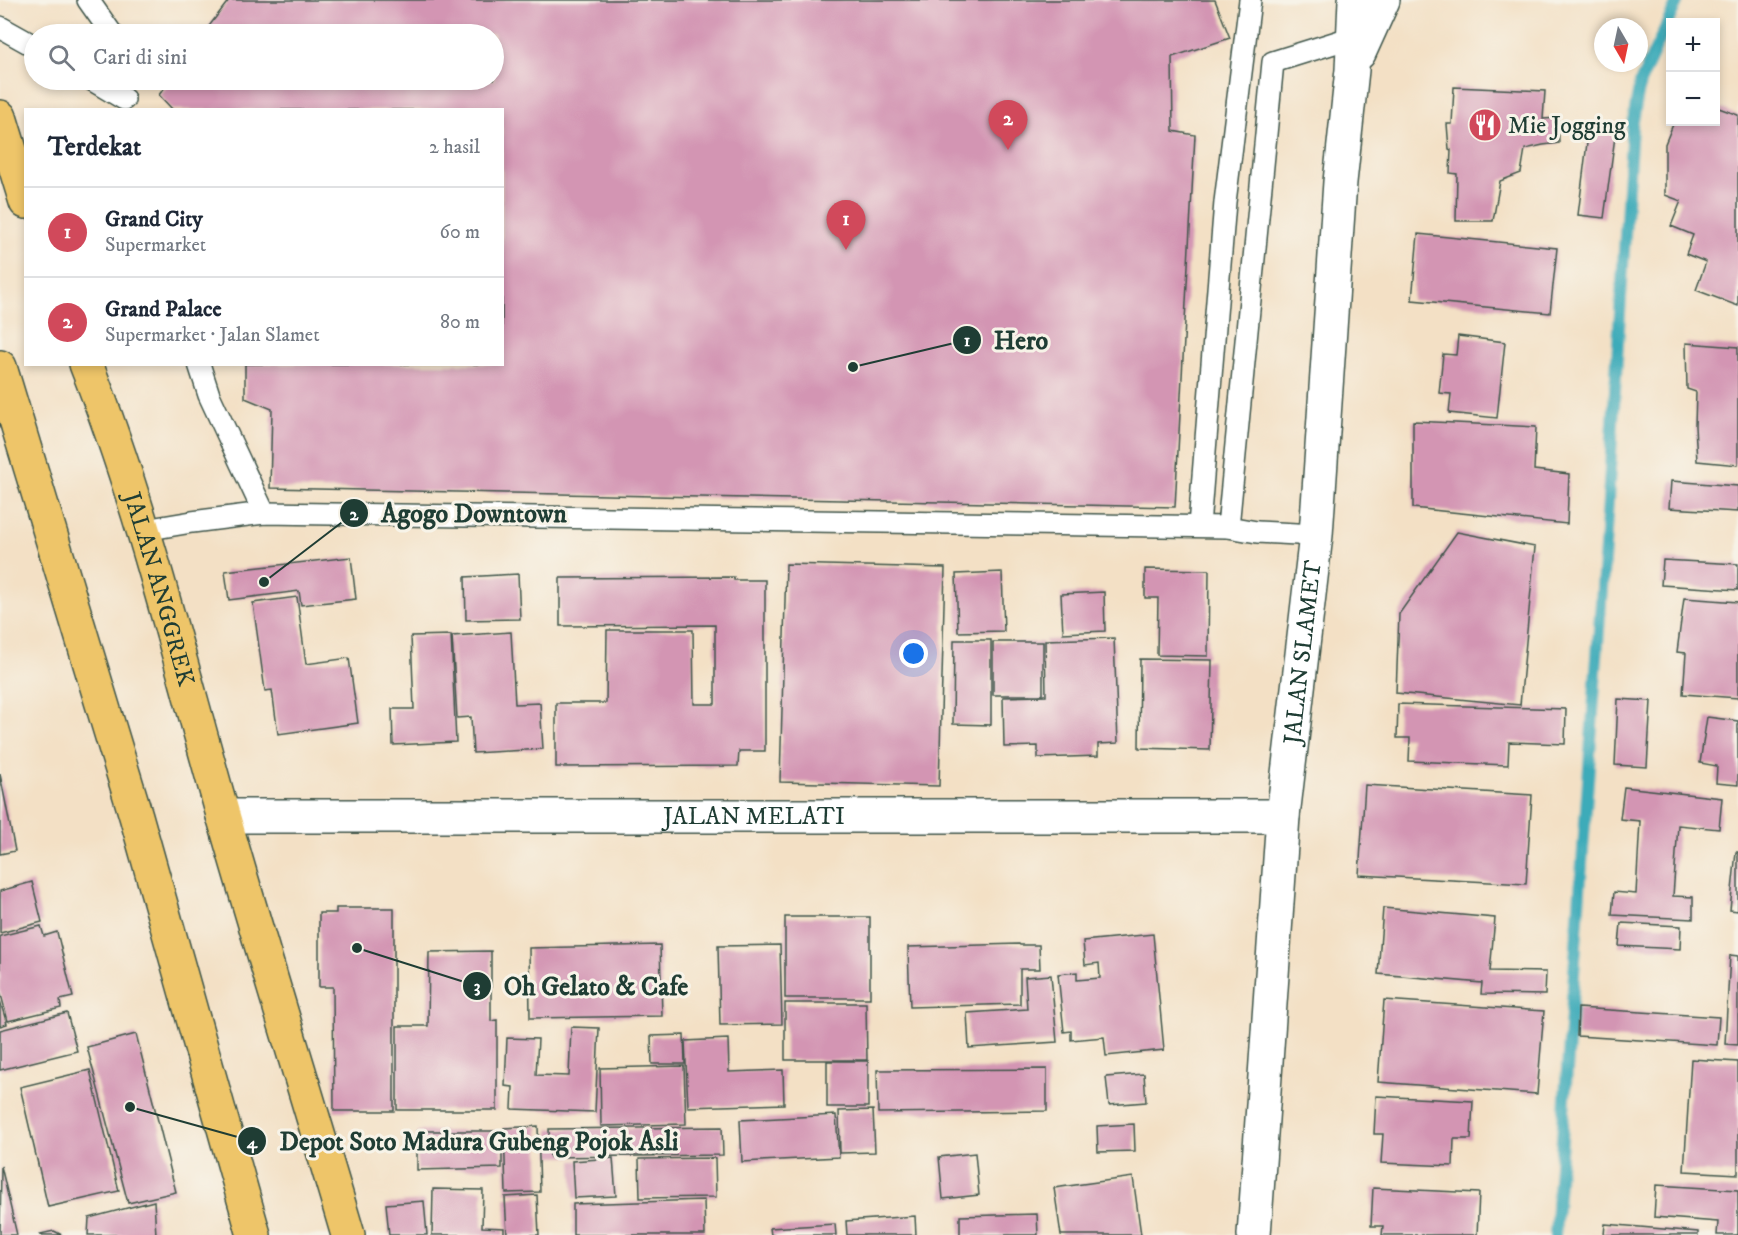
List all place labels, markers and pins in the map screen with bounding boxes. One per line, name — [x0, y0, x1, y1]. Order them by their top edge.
pin: 2 — [988, 100, 1028, 150]
restaurant icon: Mie Jogging — [1467, 107, 1503, 143]
place label: Mie Jogging — [1508, 111, 1626, 141]
pin: 1 — [826, 200, 866, 250]
callout: Hero — [952, 318, 1061, 362]
callout: Agogo Downtown — [339, 491, 579, 535]
callout: Oh Gelato & Cafe — [462, 964, 700, 1008]
callout: Depot Soto Madura Gubeng Pojok Asli — [237, 1119, 690, 1163]

